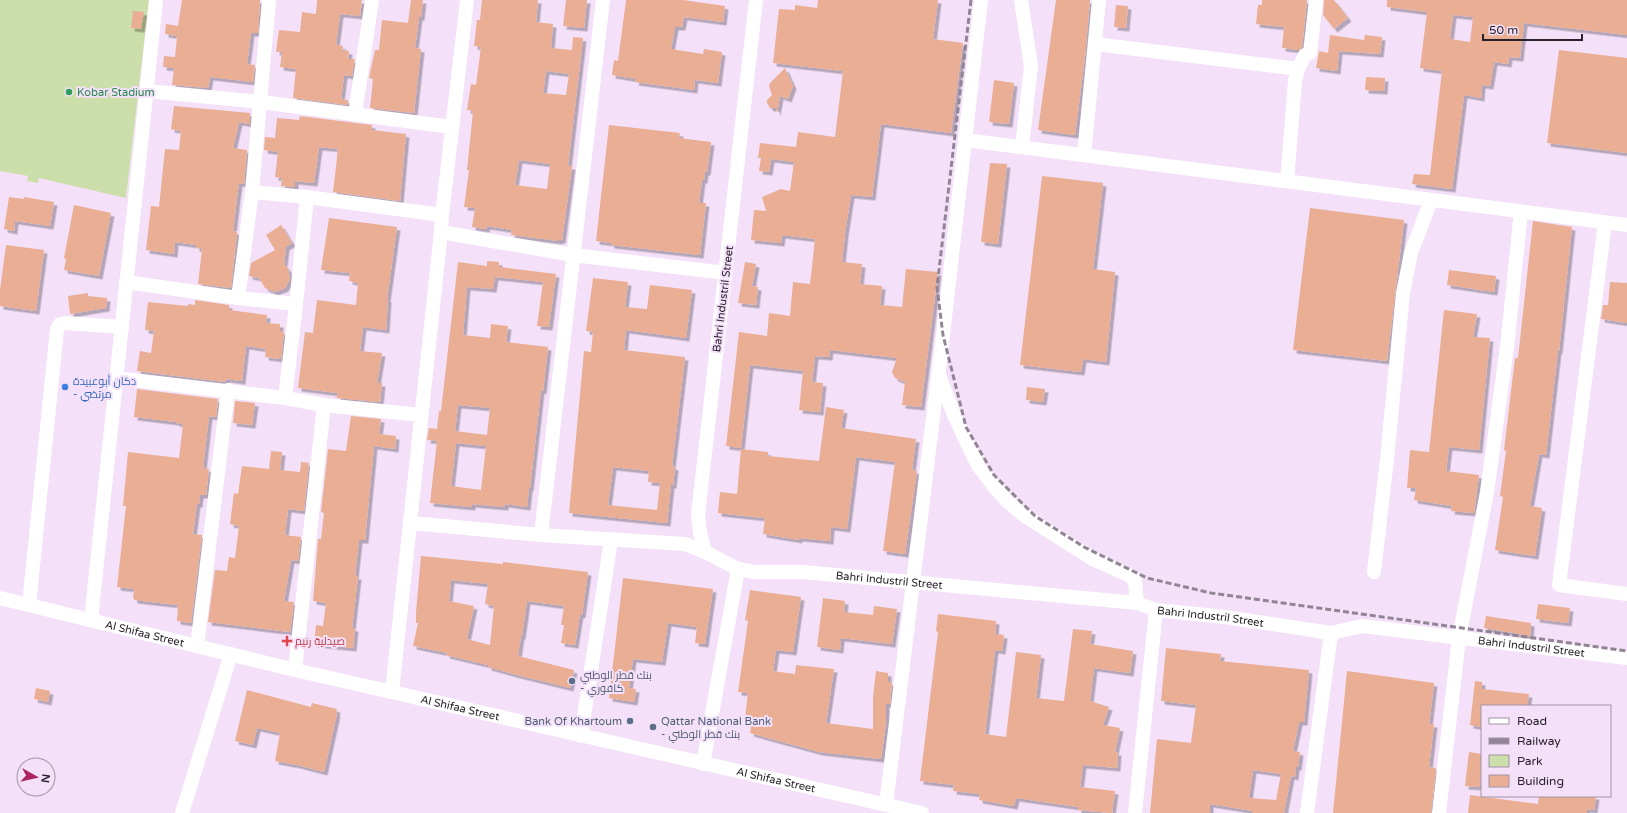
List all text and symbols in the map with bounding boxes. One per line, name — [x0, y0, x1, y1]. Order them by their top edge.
scale bar — [1483, 16, 1582, 42]
text: 50 m — [1489, 23, 1518, 37]
place label: Kobar Stadium — [77, 86, 155, 99]
marker: Kobar Stadium — [64, 87, 74, 97]
street label: Bahri Industril Street — [710, 245, 736, 353]
place label: دكان أبوعبيدة - مرتضي — [73, 374, 136, 402]
marker: دكان أبوعبيدة - مرتضي — [60, 382, 70, 392]
street label: Bahri Industril Street — [835, 568, 943, 591]
street label: Bahri Industril Street — [1157, 604, 1265, 629]
street label: Al Shifaa Street — [104, 617, 185, 649]
street label: Bahri Industril Street — [1477, 634, 1585, 659]
place label: صيدلية رنيم — [295, 635, 345, 649]
marker: صيدلية رنيم — [282, 636, 292, 646]
place label: بنك قطر الوطني - كافوري — [580, 669, 652, 697]
marker: بنك قطر الوطني - كافوري — [567, 676, 577, 686]
street label: Al Shifaa Street — [419, 692, 501, 723]
legend — [1481, 705, 1611, 797]
text: Road — [1517, 714, 1547, 728]
place label: Bank Of Khartoum — [525, 715, 622, 728]
place label: Qattar National Bank - بنك قطر الوطني — [661, 715, 771, 743]
marker: Bank Of Khartoum — [625, 716, 635, 726]
marker: Qattar National Bank - بنك قطر الوطني — [648, 722, 658, 732]
text: Railway — [1517, 734, 1561, 748]
text: Park — [1517, 754, 1543, 768]
north arrow — [16, 757, 56, 797]
street label: Al Shifaa Street — [735, 764, 817, 795]
text: N — [38, 773, 52, 784]
text: Building — [1517, 774, 1564, 788]

